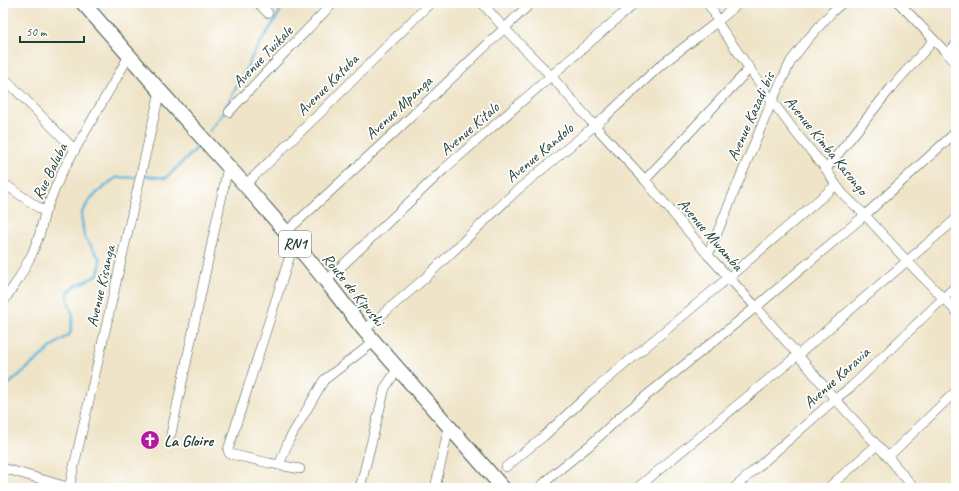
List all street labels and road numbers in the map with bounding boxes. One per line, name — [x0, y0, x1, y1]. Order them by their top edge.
street label: Avenue Twikale — [228, 20, 298, 92]
street label: Avenue Katuba — [292, 48, 364, 120]
street label: Avenue Kazadi bis — [722, 68, 780, 164]
street label: Avenue Mpanga — [361, 71, 438, 144]
street label: Avenue Kimba Kasongo — [780, 92, 874, 201]
street label: Avenue Kitalo — [436, 97, 504, 160]
street label: Avenue Kandolo — [502, 118, 579, 187]
street label: Rue Baluba — [28, 139, 73, 203]
street label: Avenue Mwamba — [673, 194, 748, 276]
road number: RN1 — [279, 231, 311, 257]
street label: Avenue Kisanga — [82, 242, 120, 329]
street label: Route de Kipushi — [318, 249, 390, 332]
street label: Avenue Karavia — [799, 342, 875, 413]

